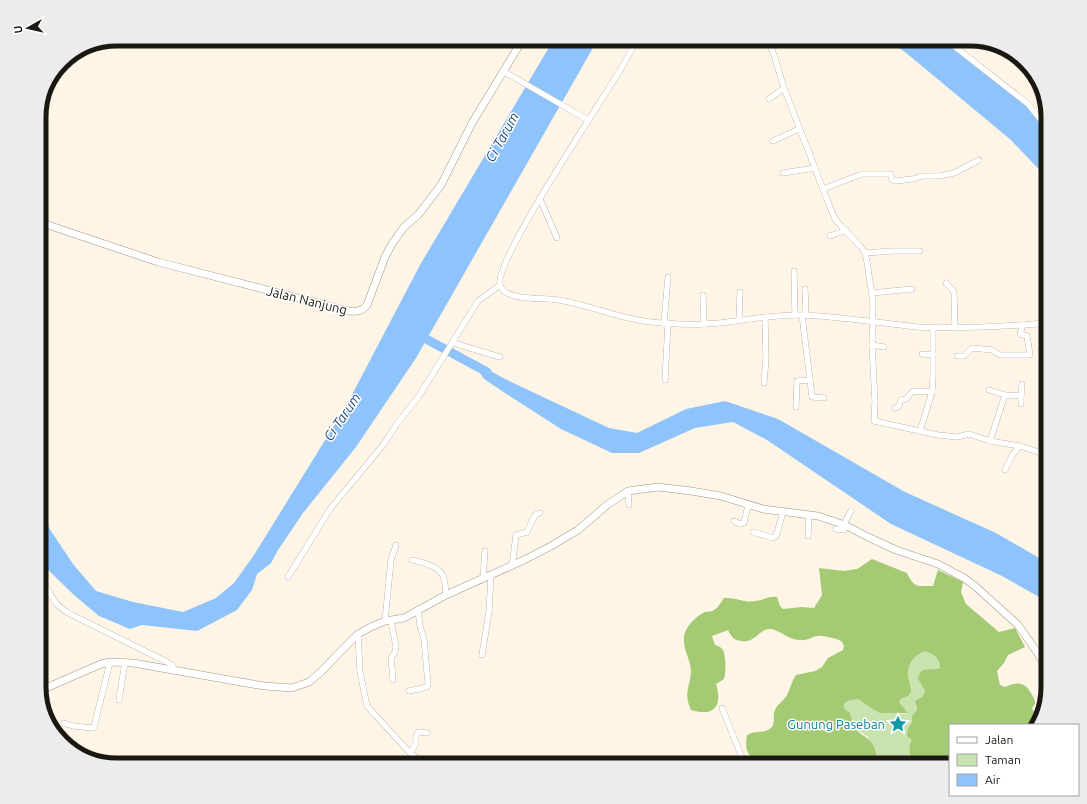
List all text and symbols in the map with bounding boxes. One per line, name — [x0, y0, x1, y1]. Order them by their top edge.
north arrow — [8, 8, 48, 48]
text: U — [12, 25, 25, 34]
water label: Ci Tarum — [482, 109, 522, 165]
street label: Jalan Nanjung — [265, 283, 349, 317]
water label: Ci Tarum — [320, 390, 364, 444]
place icon: Gunung Paseban — [888, 714, 908, 734]
place label: Gunung Paseban — [787, 717, 885, 731]
legend — [949, 724, 1079, 796]
text: Jalan — [985, 733, 1013, 746]
text: Taman — [985, 753, 1021, 766]
text: Air — [985, 773, 1001, 786]

